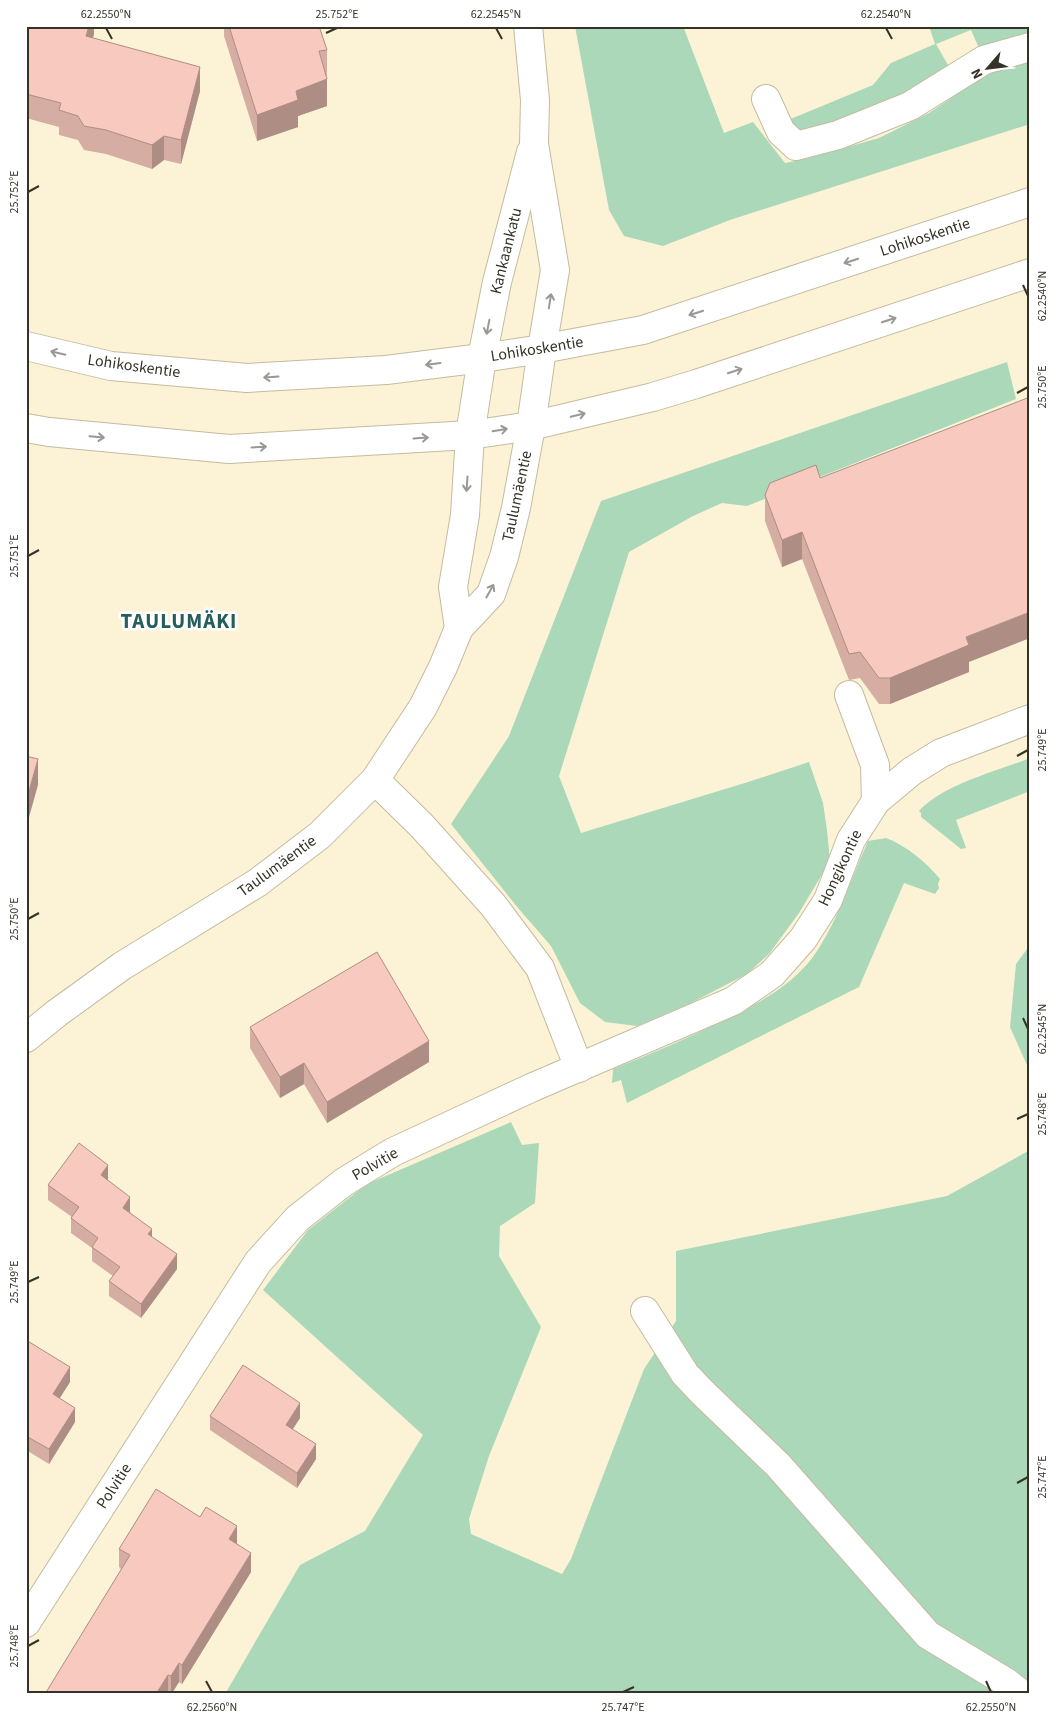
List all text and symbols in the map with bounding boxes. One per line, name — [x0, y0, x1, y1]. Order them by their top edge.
text: 62.2550°N — [81, 6, 131, 23]
text: 25.752°E — [315, 6, 359, 23]
text: 62.2545°N — [471, 6, 521, 23]
text: 62.2540°N — [861, 6, 911, 23]
north arrow — [964, 42, 1014, 92]
text: N — [966, 65, 988, 82]
text: 25.752°E — [6, 170, 23, 214]
street label: Kankaankatu — [485, 205, 527, 297]
street label: Lohikoskentie — [877, 212, 973, 262]
one-way arrow — [843, 257, 859, 267]
text: 62.2540°N — [1034, 271, 1051, 321]
one-way arrow — [545, 293, 555, 309]
one-way arrow — [689, 308, 705, 318]
one-way arrow — [881, 315, 896, 324]
one-way arrow — [482, 318, 492, 334]
street label: Lohikoskentie — [489, 331, 585, 367]
one-way arrow — [51, 348, 67, 358]
street label: Lohikoskentie — [86, 349, 182, 383]
one-way arrow — [425, 359, 441, 369]
text: 25.750°E — [1034, 365, 1051, 409]
one-way arrow — [726, 366, 742, 375]
one-way arrow — [263, 372, 279, 381]
one-way arrow — [570, 410, 586, 419]
one-way arrow — [492, 425, 508, 435]
one-way arrow — [89, 432, 105, 442]
one-way arrow — [413, 434, 429, 443]
one-way arrow — [250, 442, 267, 452]
street label: Taulumäentie — [497, 449, 537, 543]
one-way arrow — [462, 475, 472, 491]
text: 25.751°E — [6, 534, 23, 578]
one-way arrow — [486, 585, 496, 599]
district label: TAULUMÄKI — [121, 606, 237, 636]
text: 25.749°E — [1034, 728, 1051, 772]
street label: Hongikontie — [813, 826, 867, 910]
street label: Taulumäentie — [233, 830, 321, 902]
text: 25.750°E — [6, 897, 23, 941]
text: 62.2545°N — [1034, 1004, 1051, 1054]
text: 25.748°E — [1034, 1092, 1051, 1136]
street label: Polvitie — [348, 1142, 402, 1186]
text: 25.749°E — [6, 1260, 23, 1304]
text: 25.747°E — [1034, 1455, 1051, 1499]
street label: Polvitie — [91, 1459, 137, 1513]
text: 25.748°E — [6, 1624, 23, 1668]
text: 62.2560°N — [187, 1699, 237, 1716]
text: 25.747°E — [601, 1699, 645, 1716]
text: 62.2550°N — [966, 1699, 1016, 1716]

